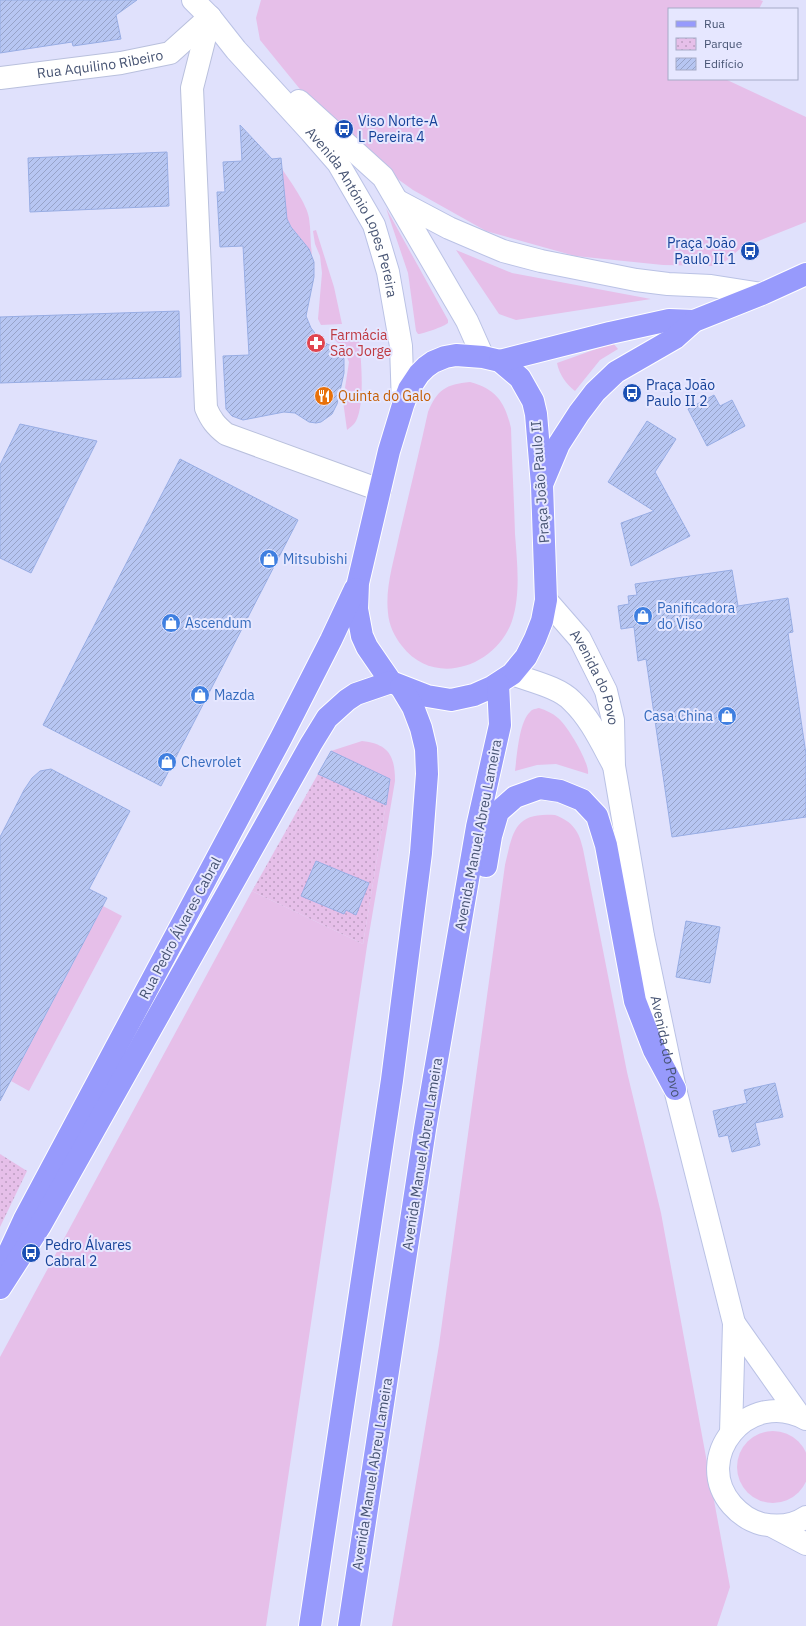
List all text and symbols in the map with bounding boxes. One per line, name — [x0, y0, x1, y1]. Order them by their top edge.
legend — [668, 8, 798, 80]
text: Rua — [704, 16, 725, 31]
text: Parque — [704, 36, 743, 51]
street label: Rua Aquilino Ribeiro — [36, 46, 165, 82]
text: Edifício — [704, 56, 744, 71]
place label: Viso Norte-A L Pereira 4 — [358, 112, 438, 146]
bus stop icon: Viso Norte-A L Pereira 4 — [333, 118, 355, 140]
street label: Avenida António Lopes Pereira — [302, 123, 401, 299]
place label: Praça João Paulo II 1 — [667, 234, 736, 268]
bus stop icon: Praça João Paulo II 1 — [739, 240, 761, 262]
place label: Farmácia São Jorge — [330, 326, 392, 360]
pharmacy icon: Farmácia São Jorge — [305, 332, 327, 354]
place label: Praça João Paulo II 2 — [646, 376, 715, 410]
bus stop icon: Praça João Paulo II 2 — [621, 382, 643, 404]
restaurant icon: Quinta do Galo — [313, 385, 335, 407]
place label: Quinta do Galo — [338, 387, 431, 405]
street label: Praça João Paulo II — [527, 420, 553, 544]
shop icon: Mitsubishi — [258, 548, 280, 570]
place label: Mitsubishi — [283, 550, 347, 568]
place label: Panificadora do Viso — [657, 599, 736, 633]
shop icon: Panificadora do Viso — [632, 605, 654, 627]
shop icon: Ascendum — [160, 612, 182, 634]
place label: Ascendum — [185, 614, 252, 632]
street label: Avenida do Povo — [566, 625, 622, 725]
shop icon: Mazda — [189, 684, 211, 706]
place label: Mazda — [214, 686, 255, 704]
shop icon: Casa China — [716, 705, 738, 727]
place label: Casa China — [644, 707, 714, 725]
street label: Avenida Manuel Abreu Lameira — [451, 737, 505, 932]
shop icon: Chevrolet — [156, 751, 178, 773]
place label: Chevrolet — [181, 753, 242, 771]
street label: Rua Pedro Álvares Cabral — [134, 853, 225, 1002]
street label: Avenida do Povo — [647, 994, 686, 1099]
street label: Avenida Manuel Abreu Lameira — [398, 1056, 446, 1252]
place label: Pedro Álvares Cabral 2 — [45, 1235, 132, 1270]
bus stop icon: Pedro Álvares Cabral 2 — [20, 1242, 42, 1264]
street label: Avenida Manuel Abreu Lameira — [348, 1376, 396, 1572]

